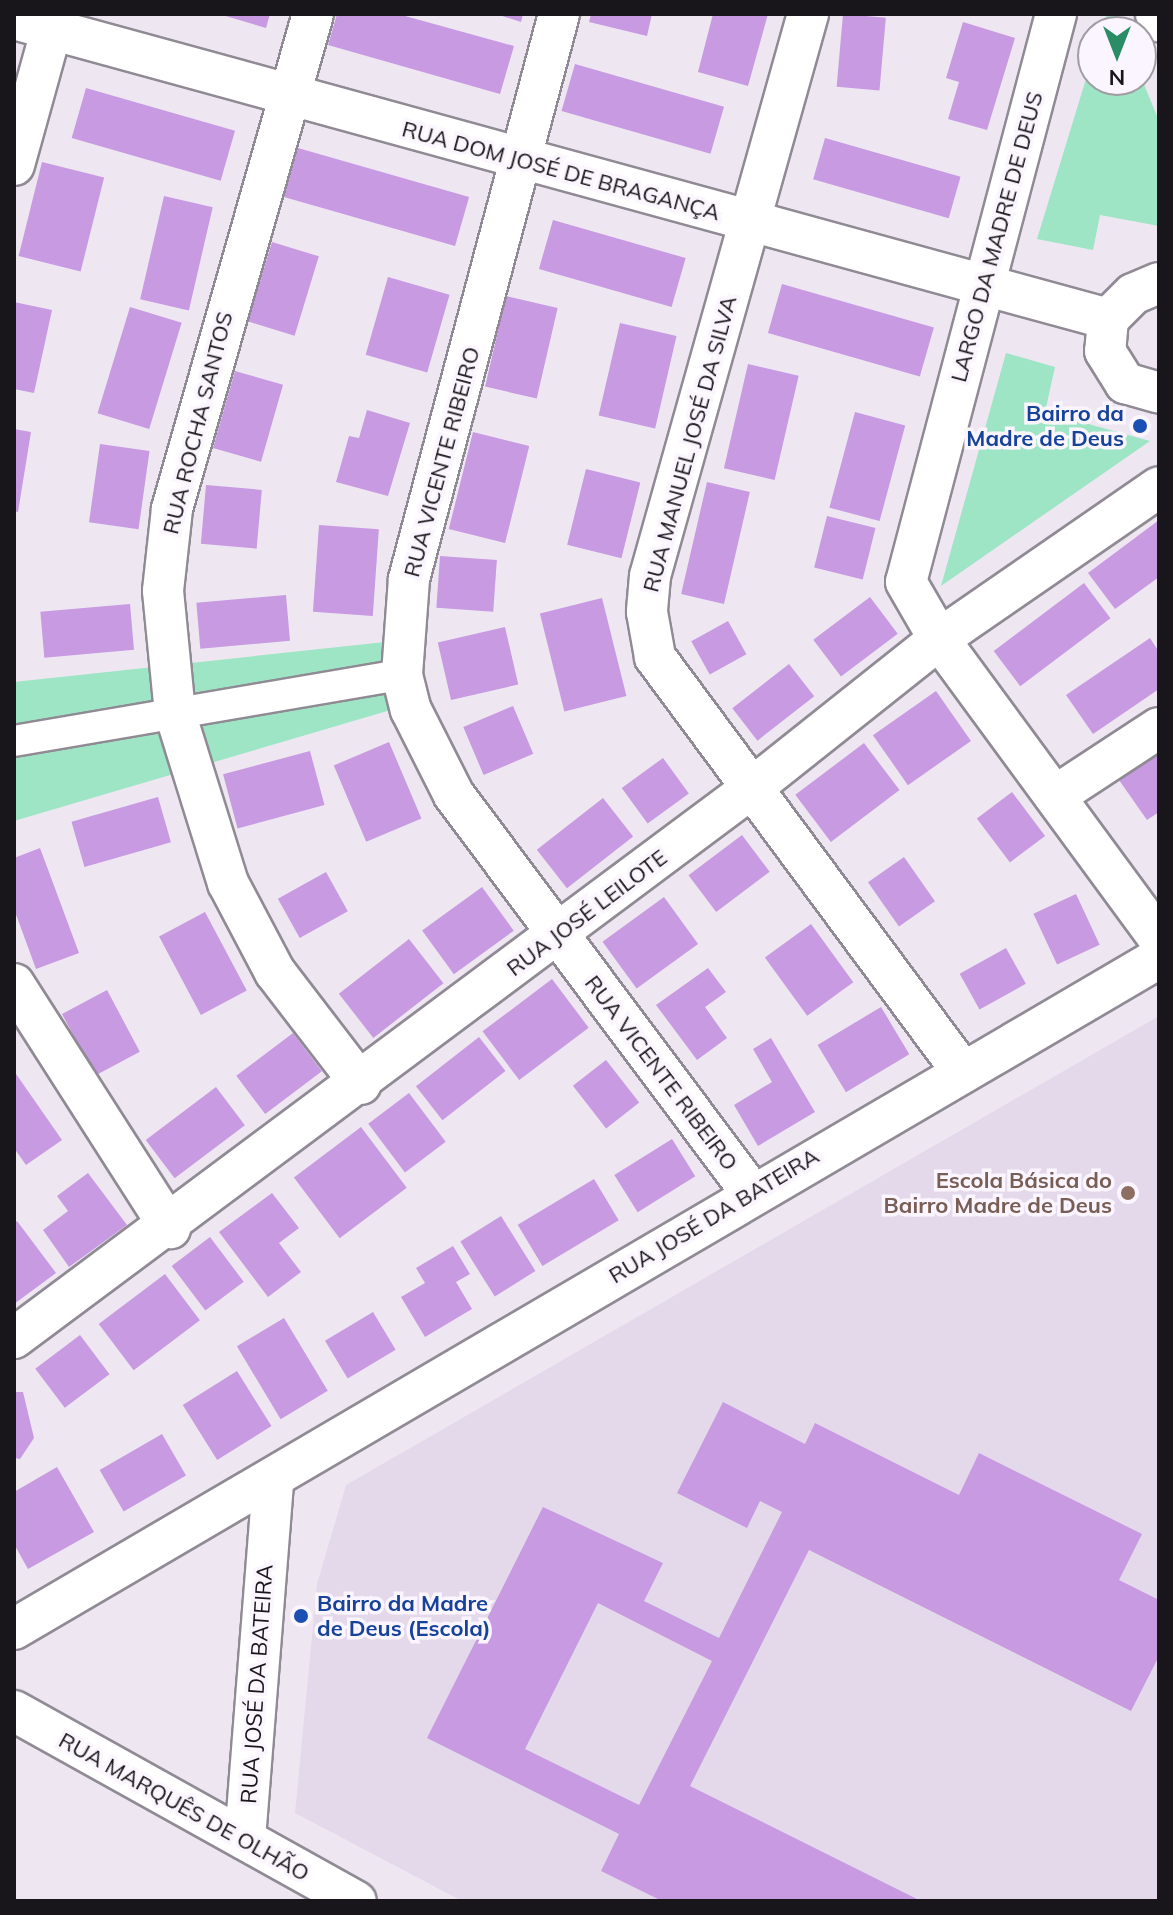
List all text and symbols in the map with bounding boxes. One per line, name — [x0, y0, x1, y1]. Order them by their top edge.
north arrow — [1077, 16, 1157, 96]
text: N — [1109, 64, 1125, 92]
street label: LARGO DA MADRE DE DEUS — [946, 89, 1048, 385]
street label: RUA DOM JOSÉ DE BRAGANÇA — [399, 116, 723, 226]
street label: RUA MANUEL JOSÉ DA SILVA — [638, 293, 742, 595]
street label: RUA ROCHA SANTOS — [158, 309, 238, 537]
street label: RUA VICENTE RIBEIRO — [399, 344, 485, 580]
place label: Bairro da Madre de Deus — [966, 400, 1124, 452]
marker: Bairro da Madre de Deus — [1131, 417, 1149, 435]
street label: RUA JOSÉ LEILOTE — [502, 844, 672, 982]
street label: RUA VICENTE RIBEIRO — [579, 970, 743, 1176]
street label: RUA JOSÉ DA BATEIRA — [604, 1143, 824, 1289]
place label: Escola Básica do Bairro Madre de Deus — [884, 1167, 1112, 1218]
marker: Escola Básica do Bairro Madre de Deus — [1119, 1184, 1137, 1202]
street label: RUA JOSÉ DA BATEIRA — [235, 1563, 279, 1805]
place label: Bairro da Madre de Deus (Escola) — [317, 1590, 491, 1642]
marker: Bairro da Madre de Deus (Escola) — [292, 1607, 310, 1625]
street label: RUA MARQUÊS DE OLHÃO — [54, 1727, 314, 1887]

